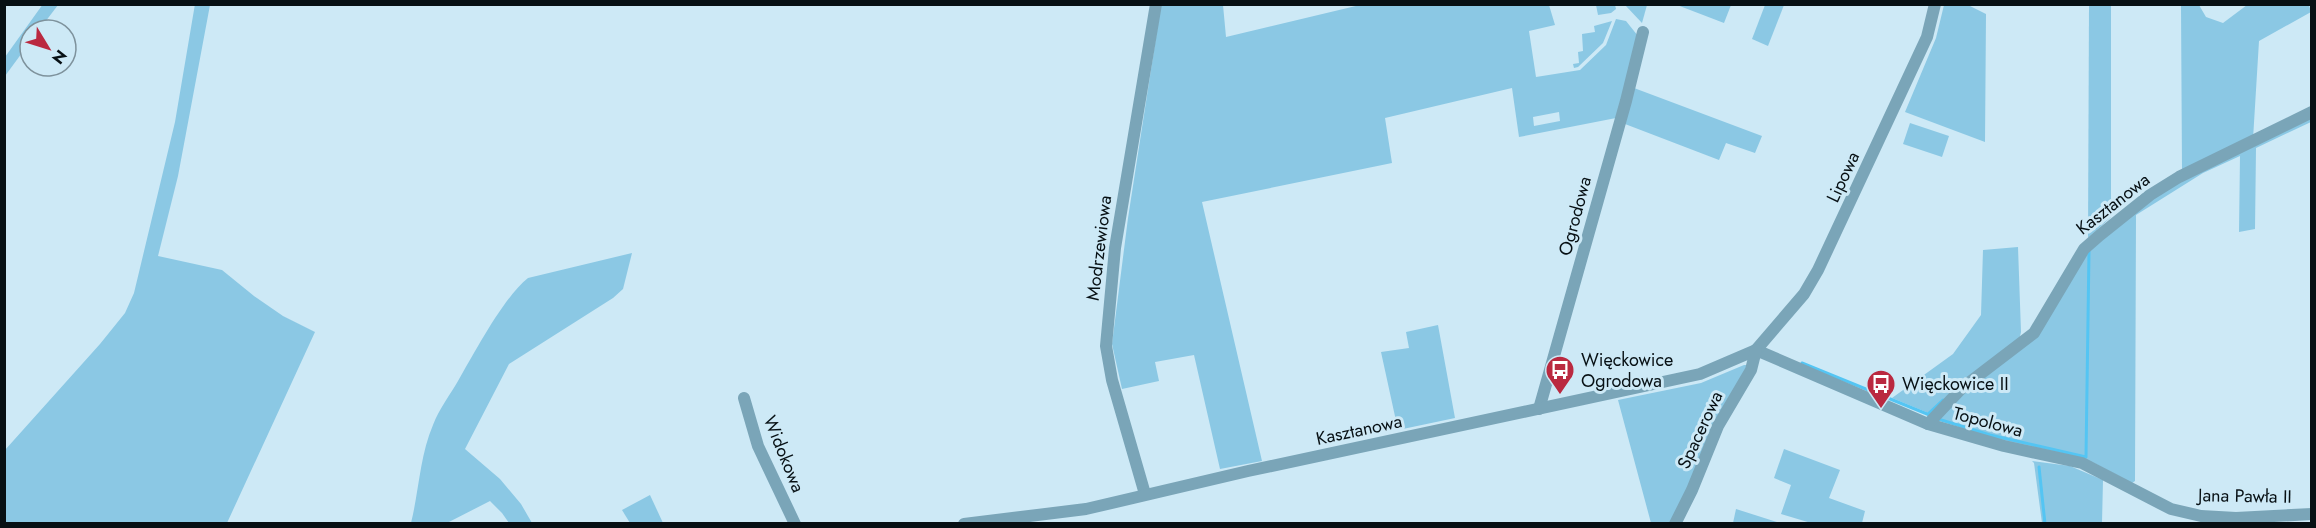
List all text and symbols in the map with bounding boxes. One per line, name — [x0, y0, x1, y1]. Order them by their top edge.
north arrow — [18, 18, 78, 78]
text: N — [46, 45, 72, 69]
street label: Lipowa — [1820, 147, 1866, 207]
street label: Kasztanowa — [2071, 167, 2155, 241]
street label: Ogrodowa — [1552, 174, 1598, 258]
street label: Modrzewiowa — [1080, 194, 1118, 302]
place label: Więckowice Ogrodowa — [1581, 347, 1673, 394]
bus stop icon: Więckowice Ogrodowa — [1544, 354, 1576, 396]
bus stop icon: Więckowice II — [1865, 368, 1897, 410]
place label: Więckowice II — [1902, 371, 2009, 397]
street label: Spacerowa — [1671, 387, 1729, 473]
street label: Topolowa — [1950, 400, 2026, 444]
street label: Kasztanowa — [1314, 408, 1404, 452]
street label: Widokowa — [757, 412, 811, 496]
street label: Jana Pawła II — [2196, 482, 2292, 510]

